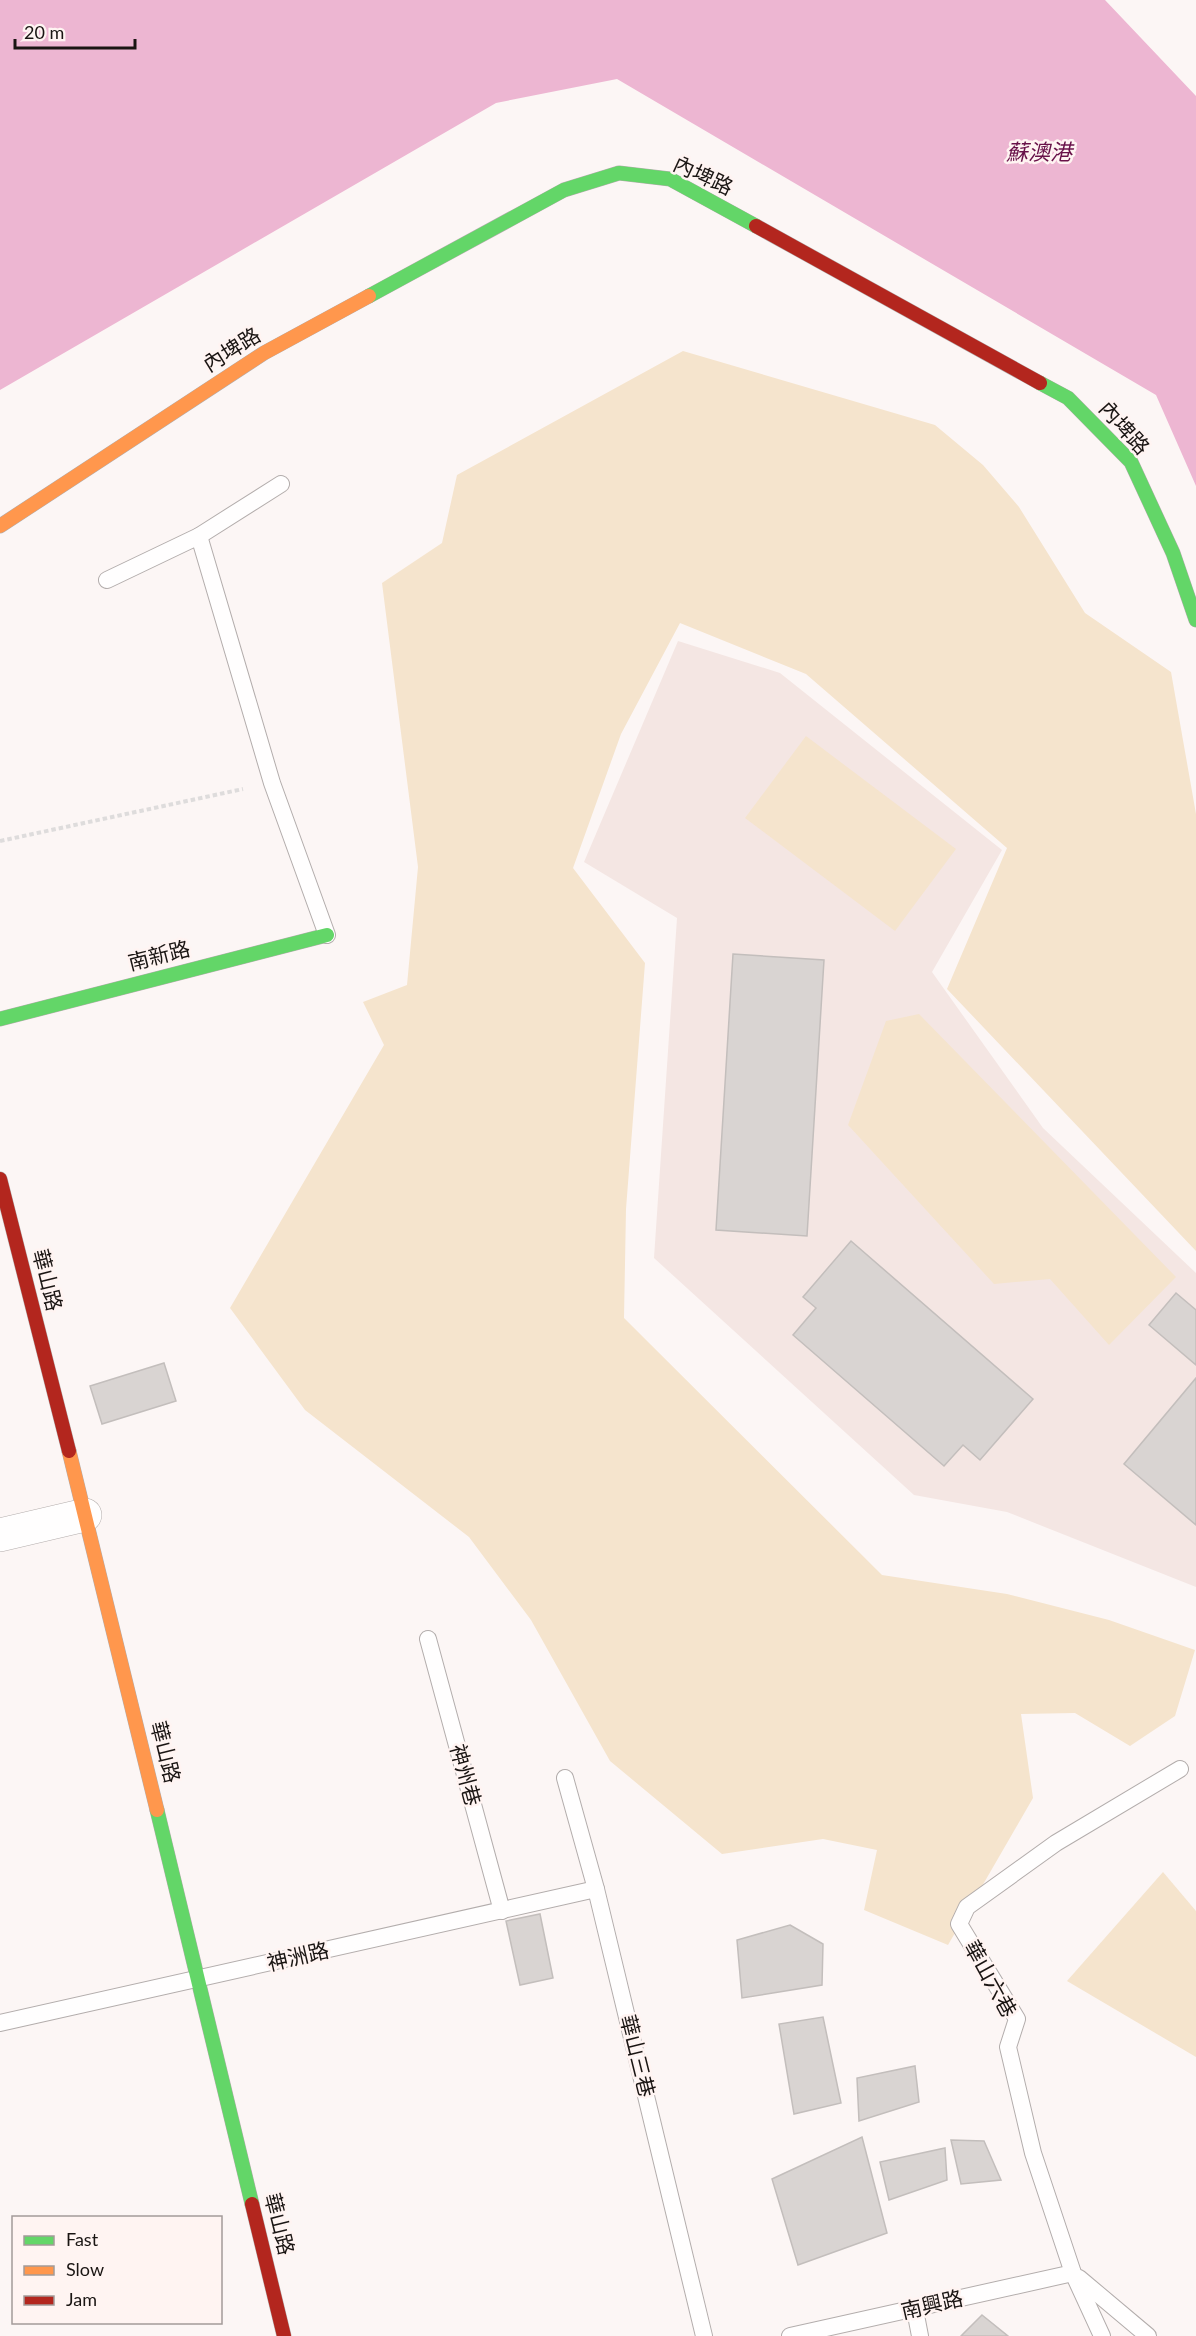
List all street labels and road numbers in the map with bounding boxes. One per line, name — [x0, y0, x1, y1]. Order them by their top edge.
street label: 內埤路 — [670, 150, 737, 199]
street label: 內埤路 — [198, 321, 265, 376]
street label: 內埤路 — [1095, 395, 1155, 459]
street label: 南新路 — [125, 935, 192, 974]
street label: 華山路 — [29, 1246, 68, 1313]
street label: 華山路 — [147, 1718, 186, 1785]
street label: 神州巷 — [446, 1741, 487, 1808]
street label: 華山六巷 — [960, 1935, 1023, 2021]
street label: 神洲路 — [264, 1936, 331, 1975]
street label: 華山三巷 — [616, 2012, 661, 2099]
street label: 華山路 — [261, 2190, 300, 2257]
street label: 南興路 — [898, 2284, 965, 2323]

